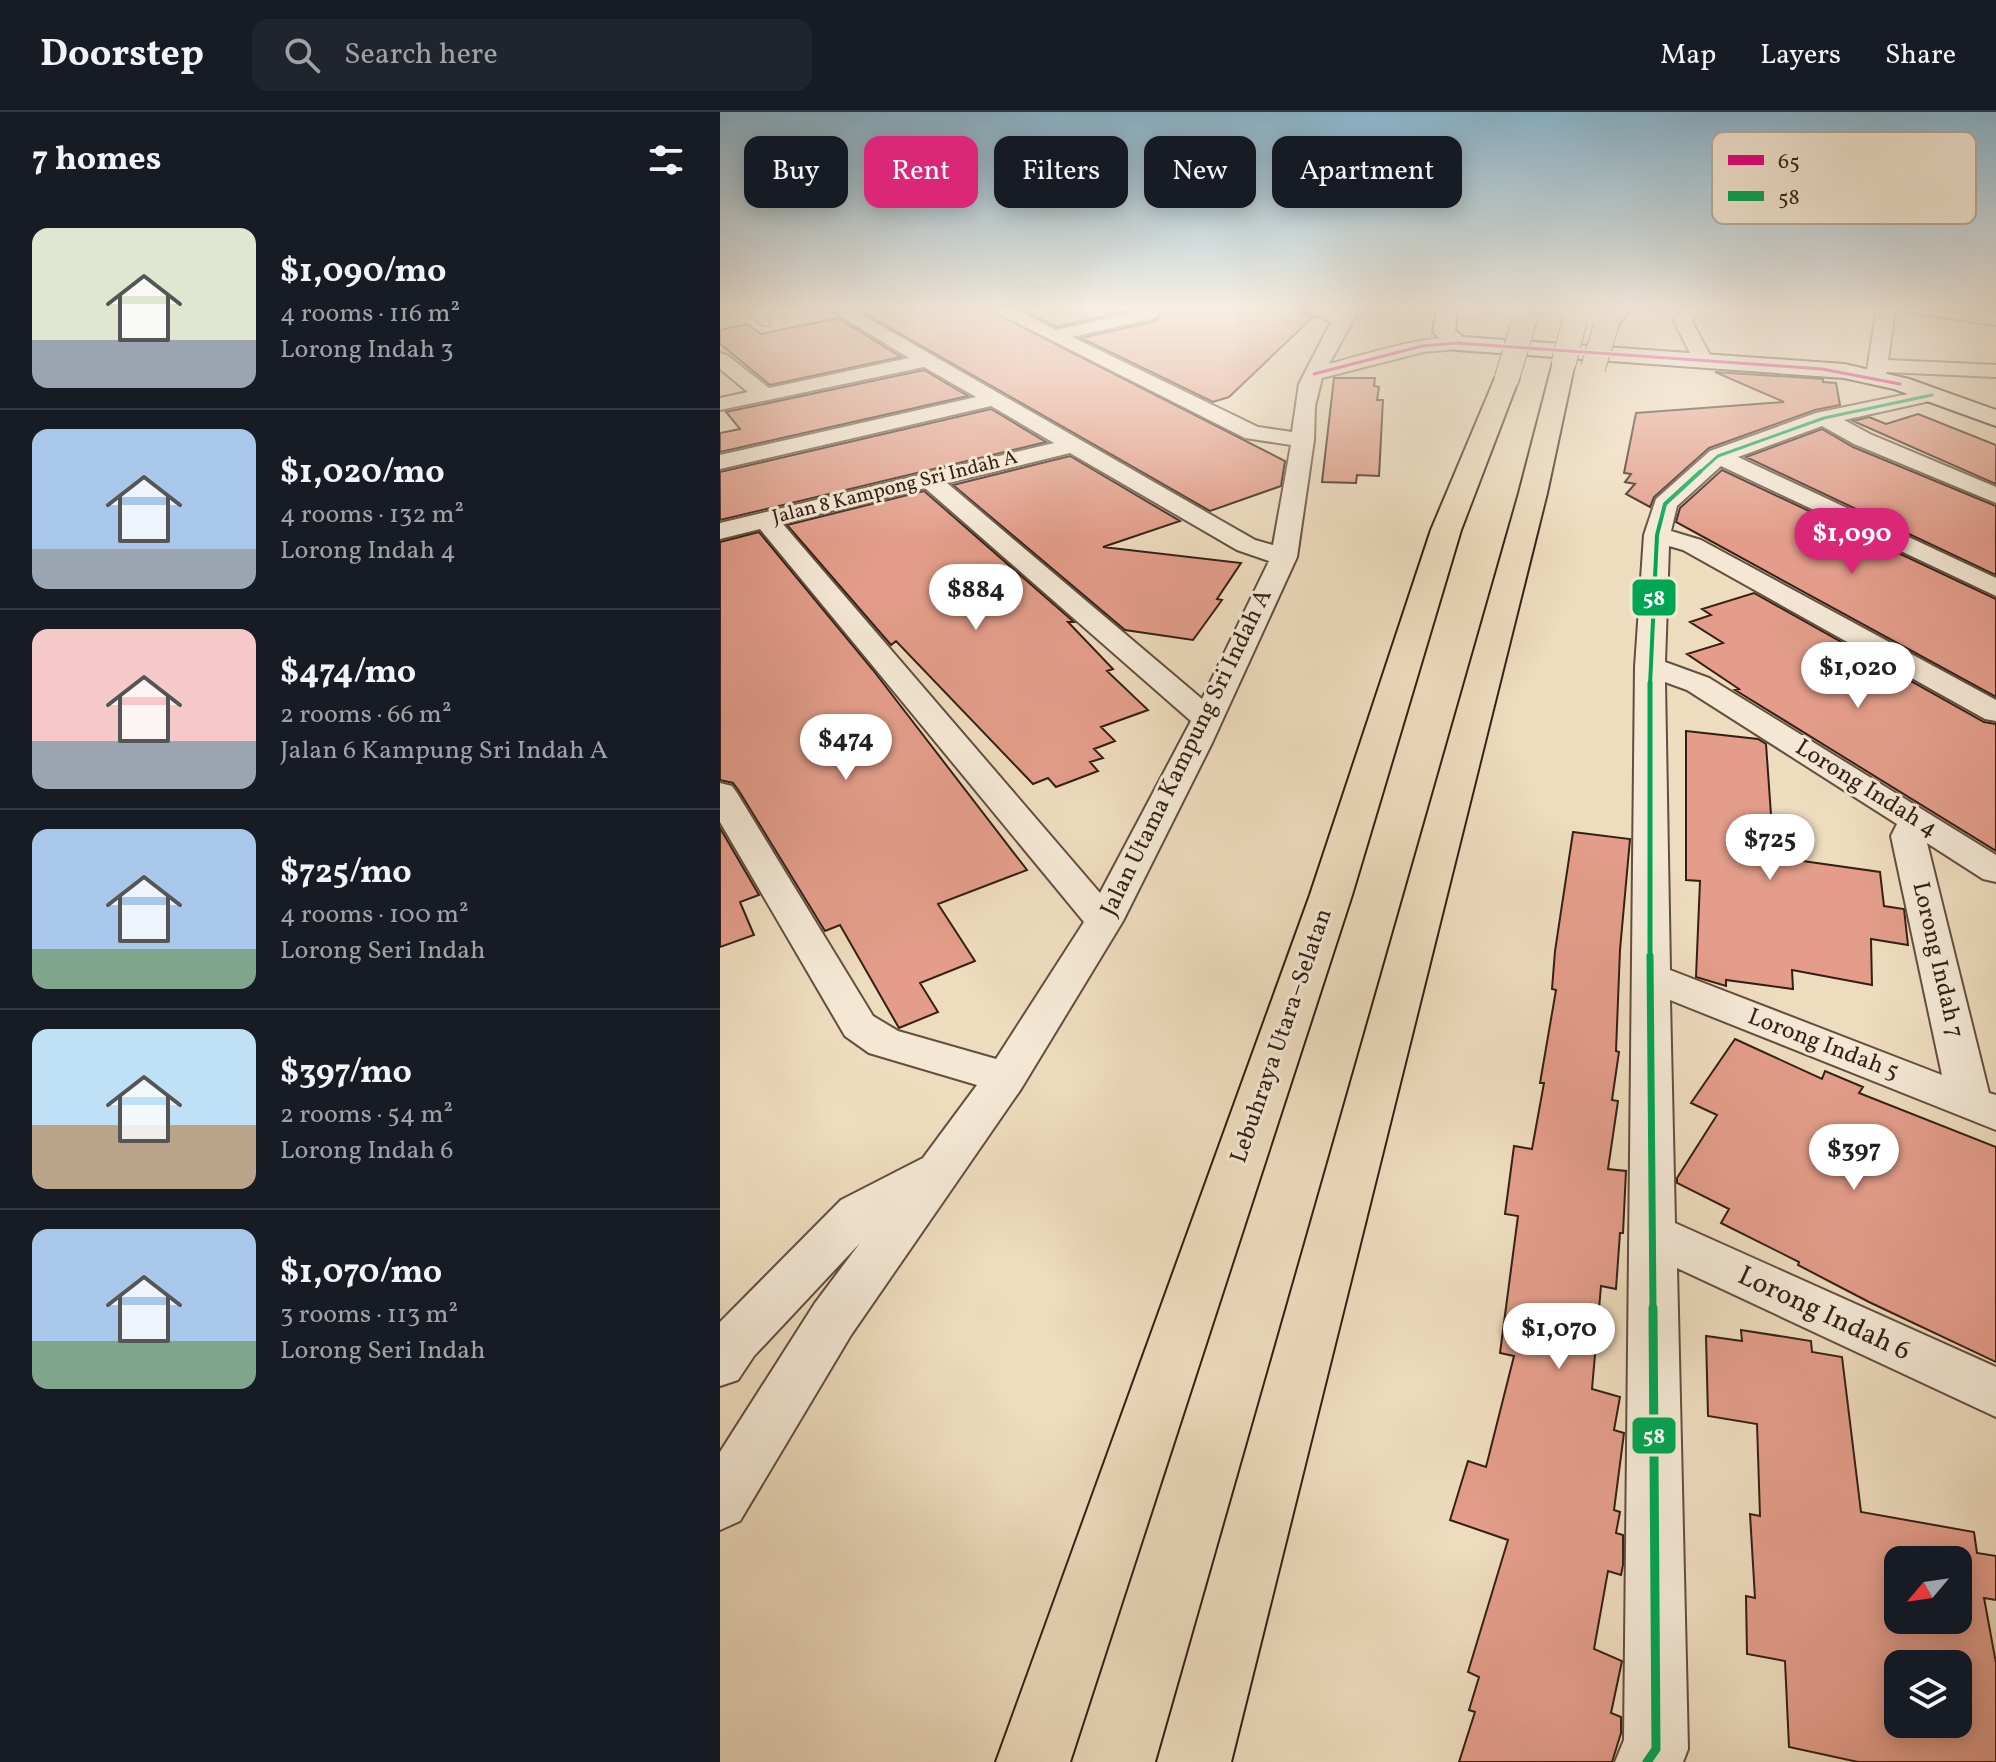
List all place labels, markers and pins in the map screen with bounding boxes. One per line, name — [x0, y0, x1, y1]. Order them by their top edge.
pin: $1,090 — [1787, 508, 1917, 576]
pin: $884 — [929, 564, 1023, 632]
pin: $1,020 — [1793, 642, 1923, 710]
pin: $474 — [799, 714, 893, 782]
pin: $725 — [1723, 814, 1817, 882]
pin: $397 — [1807, 1124, 1901, 1192]
pin: $1,070 — [1494, 1303, 1624, 1371]

